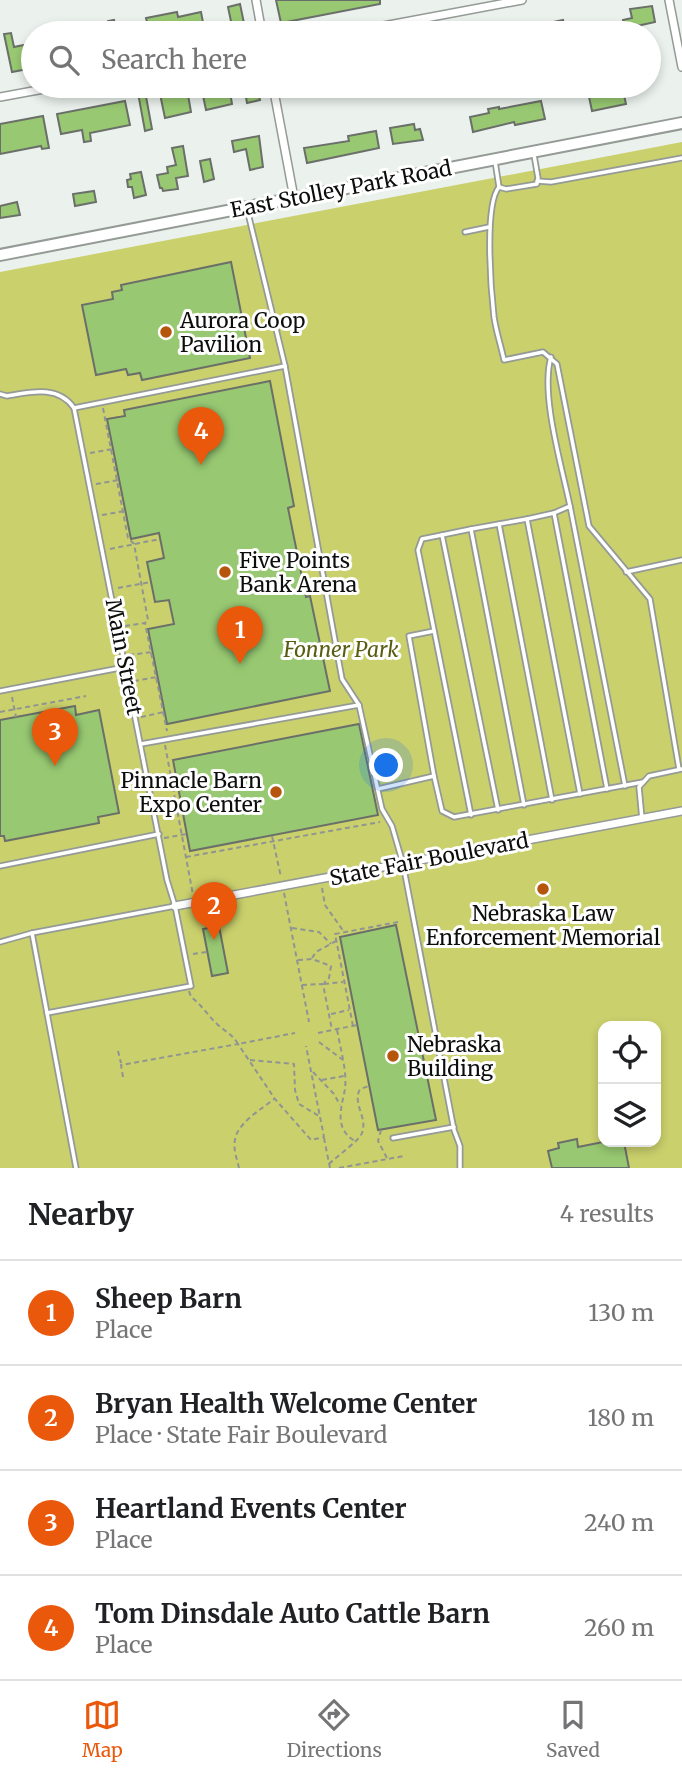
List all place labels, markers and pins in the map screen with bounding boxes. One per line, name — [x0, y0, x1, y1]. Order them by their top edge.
place label: Aurora Coop Pavilion — [179, 307, 305, 358]
marker: Aurora Coop Pavilion — [158, 324, 174, 340]
pin: 4 — [178, 407, 224, 465]
place label: Five Points Bank Arena — [239, 547, 357, 598]
marker: Five Points Bank Arena — [217, 564, 233, 580]
pin: 1 — [217, 606, 263, 664]
pin: 3 — [32, 708, 78, 766]
place label: Pinnacle Barn Expo Center — [120, 767, 262, 818]
marker: Pinnacle Barn Expo Center — [268, 784, 284, 800]
marker: Nebraska Law Enforcement Memorial — [535, 881, 551, 897]
pin: 2 — [191, 882, 237, 940]
place label: Nebraska Law Enforcement Memorial — [426, 900, 661, 951]
place label: Nebraska Building — [407, 1031, 502, 1082]
marker: Nebraska Building — [385, 1048, 401, 1064]

